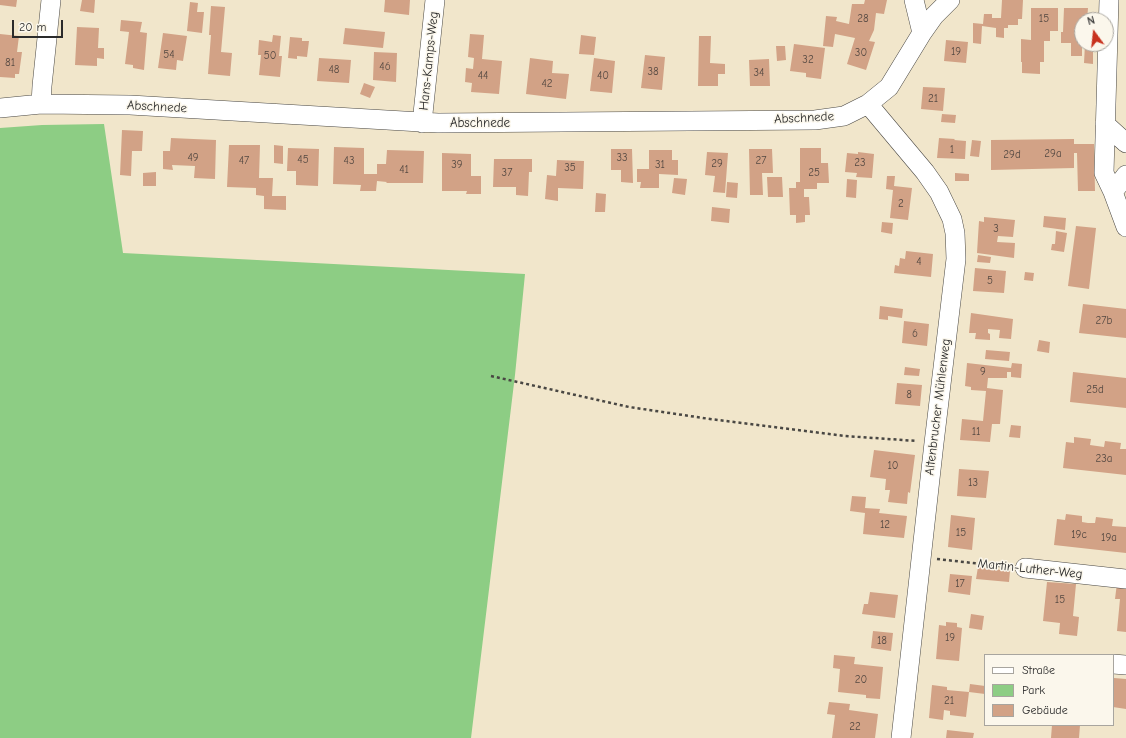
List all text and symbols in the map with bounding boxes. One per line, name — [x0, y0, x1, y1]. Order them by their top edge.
street label: Hans-Kamps-Weg — [416, 11, 442, 111]
scale bar — [14, 12, 65, 38]
house number: 28 — [857, 12, 869, 26]
house number: 15 — [1039, 12, 1049, 26]
north arrow — [1074, 12, 1114, 52]
text: N — [1086, 14, 1096, 28]
text: 20 m — [19, 20, 47, 34]
house number: 19 — [951, 45, 961, 59]
house number: 30 — [855, 46, 867, 60]
house number: 54 — [163, 48, 175, 62]
house number: 50 — [264, 49, 276, 63]
house number: 32 — [802, 53, 814, 67]
house number: 81 — [5, 56, 15, 70]
house number: 46 — [379, 60, 391, 74]
house number: 48 — [329, 63, 339, 77]
house number: 38 — [647, 65, 659, 79]
house number: 34 — [754, 66, 764, 80]
house number: 44 — [478, 69, 488, 83]
house number: 40 — [597, 69, 609, 83]
house number: 42 — [541, 77, 553, 91]
house number: 21 — [928, 92, 938, 106]
street label: Abschnede — [127, 98, 187, 116]
street label: Abschnede — [774, 109, 834, 127]
street label: Abschnede — [450, 115, 510, 131]
house number: 1 — [950, 143, 954, 157]
house number: 29a — [1044, 147, 1062, 161]
house number: 29d — [1003, 148, 1021, 162]
house number: 49 — [187, 151, 199, 165]
house number: 33 — [616, 151, 628, 165]
house number: 45 — [297, 153, 309, 167]
house number: 47 — [239, 154, 249, 168]
house number: 43 — [344, 154, 354, 168]
house number: 27 — [756, 154, 766, 168]
house number: 23 — [854, 156, 866, 170]
house number: 29 — [711, 157, 723, 171]
house number: 39 — [451, 158, 463, 172]
house number: 31 — [655, 158, 665, 172]
house number: 35 — [564, 161, 576, 175]
house number: 41 — [399, 163, 409, 177]
house number: 37 — [502, 166, 512, 180]
house number: 25 — [808, 166, 820, 180]
house number: 2 — [898, 197, 904, 211]
house number: 3 — [993, 222, 999, 236]
house number: 4 — [916, 255, 922, 269]
house number: 5 — [987, 274, 993, 288]
house number: 27b — [1096, 314, 1112, 328]
house number: 6 — [912, 327, 918, 341]
street label: Altenbrucher Mühlenweg — [922, 338, 954, 476]
house number: 9 — [980, 365, 986, 379]
house number: 25d — [1086, 383, 1104, 397]
house number: 8 — [906, 388, 912, 402]
house number: 11 — [972, 425, 980, 439]
house number: 23a — [1096, 452, 1112, 466]
house number: 10 — [887, 459, 899, 473]
house number: 13 — [968, 476, 978, 490]
house number: 12 — [880, 518, 890, 532]
house number: 15 — [956, 526, 966, 540]
house number: 19c — [1071, 528, 1087, 542]
house number: 19a — [1101, 531, 1117, 545]
street label: Martin-Luther-Weg — [977, 556, 1083, 582]
house number: 17 — [955, 577, 965, 591]
house number: 15 — [1055, 593, 1065, 607]
house number: 19 — [945, 631, 955, 645]
house number: 18 — [877, 634, 887, 648]
legend — [984, 654, 1114, 726]
text: Straße — [1022, 663, 1055, 677]
house number: 20 — [855, 673, 867, 687]
text: Park — [1022, 683, 1045, 697]
house number: 21 — [944, 694, 954, 708]
text: Gebäude — [1022, 703, 1068, 717]
house number: 22 — [849, 720, 861, 734]

